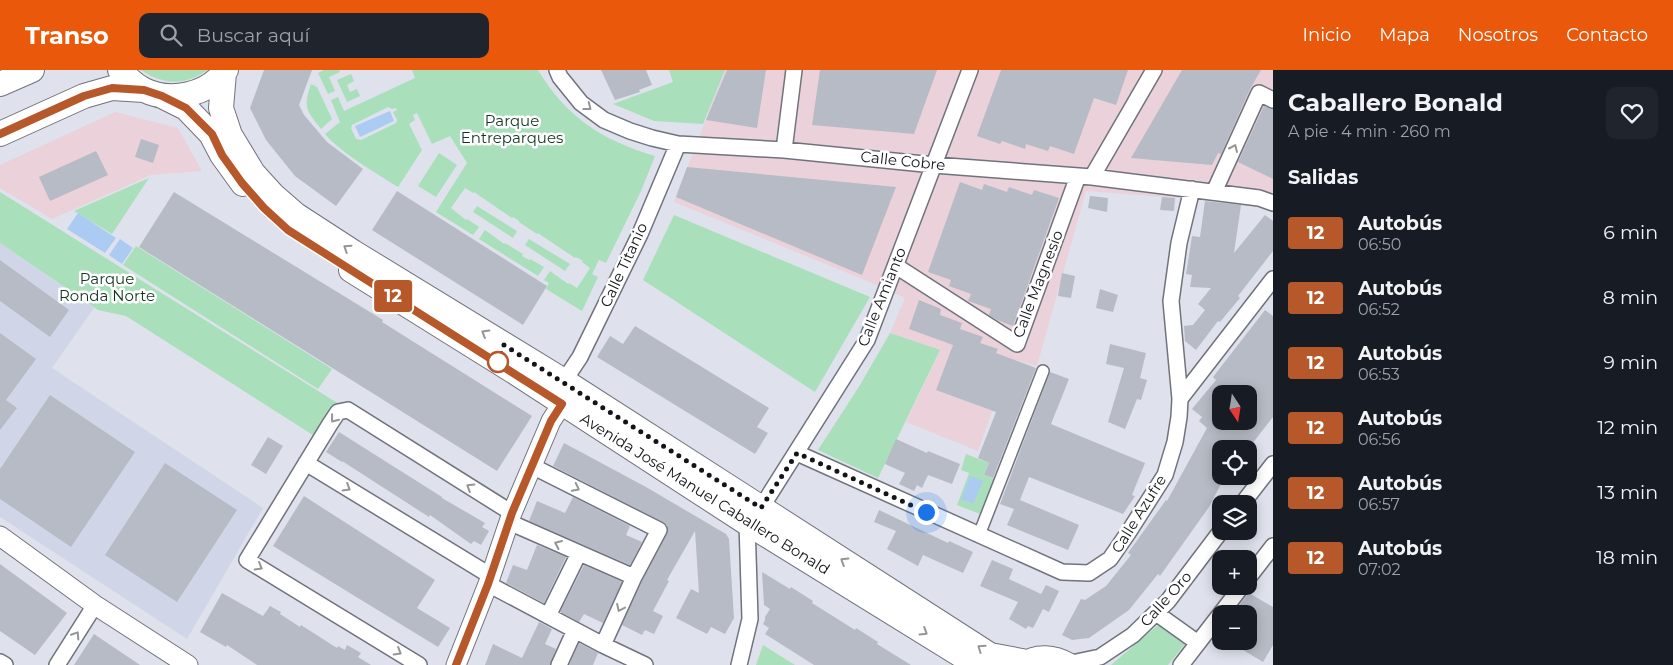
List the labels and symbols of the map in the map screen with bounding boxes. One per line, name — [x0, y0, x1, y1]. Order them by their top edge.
one-way arrow — [582, 102, 591, 111]
park label: Parque Entreparques — [461, 111, 563, 147]
one-way arrow — [1228, 144, 1239, 153]
street label: Calle Cobre — [860, 147, 946, 174]
street label: Calle Titanio — [596, 219, 651, 310]
street label: Calle Magnesio — [1008, 227, 1067, 340]
street label: Calle Amianto — [853, 244, 910, 349]
one-way arrow — [343, 245, 352, 254]
park label: Parque Ronda Norte — [59, 269, 155, 305]
line badge: 12 — [370, 280, 416, 312]
one-way arrow — [482, 330, 491, 340]
unlabelled marker — [487, 351, 509, 373]
north arrow — [1212, 385, 1258, 430]
street label: Avenida José Manuel Caballero Bonald — [577, 409, 834, 579]
one-way arrow — [331, 413, 339, 422]
street label: Calle Azufre — [1107, 471, 1170, 556]
one-way arrow — [342, 482, 351, 492]
one-way arrow — [570, 482, 579, 492]
one-way arrow — [467, 484, 476, 494]
your location — [914, 500, 939, 525]
one-way arrow — [554, 539, 563, 550]
one-way arrow — [840, 557, 849, 567]
one-way arrow — [253, 561, 262, 571]
street label: Calle Oro — [1136, 567, 1196, 630]
one-way arrow — [616, 603, 626, 612]
one-way arrow — [919, 626, 928, 635]
one-way arrow — [70, 631, 79, 640]
one-way arrow — [392, 645, 401, 655]
one-way arrow — [977, 645, 987, 654]

